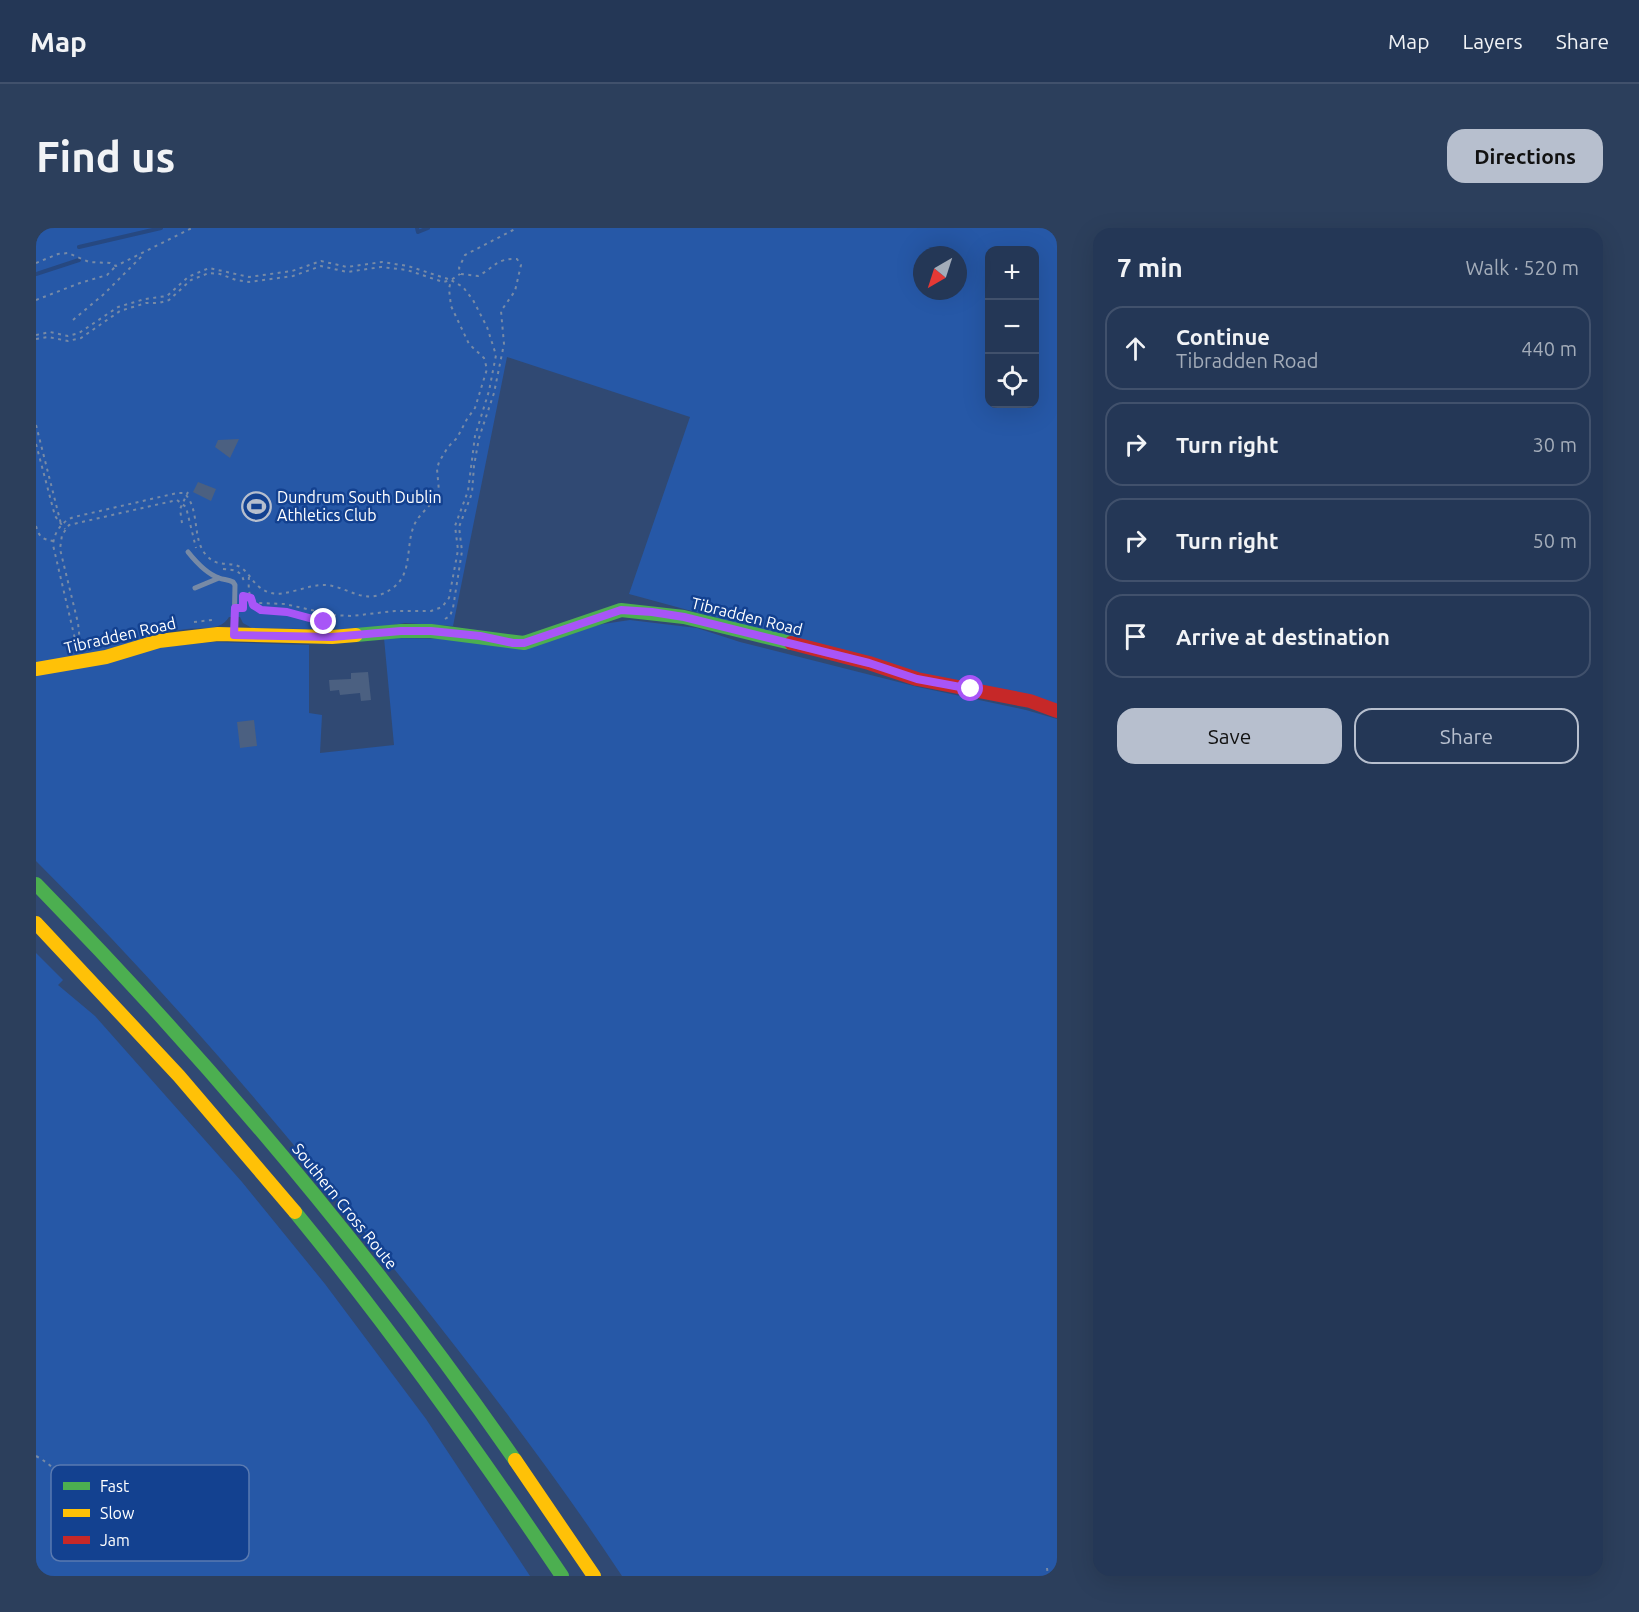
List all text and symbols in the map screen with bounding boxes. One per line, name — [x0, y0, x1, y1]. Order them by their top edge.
text: Map — [30, 26, 87, 57]
text: Map — [1388, 29, 1429, 53]
text: Layers — [1462, 29, 1523, 53]
text: Share — [1556, 29, 1609, 53]
button: Directions — [1447, 129, 1603, 183]
text: Find us — [36, 133, 175, 180]
north arrow — [913, 246, 967, 300]
map controls — [985, 246, 1039, 408]
button: + — [985, 246, 1039, 300]
text: 7 min — [1117, 253, 1183, 282]
text: Walk · 520 m — [1466, 256, 1579, 279]
button: − — [985, 300, 1039, 354]
text: Continue — [1176, 324, 1270, 349]
icon: ahead — [1119, 332, 1152, 365]
text: 440 m — [1521, 337, 1577, 360]
text: Tibradden Road — [1176, 349, 1319, 372]
button: locate — [985, 354, 1039, 408]
icon: right — [1119, 428, 1152, 461]
text: Turn right — [1176, 432, 1278, 457]
text: 30 m — [1533, 433, 1577, 456]
place label: Dundrum South Dublin Athletics Club — [277, 488, 442, 524]
sports icon: Dundrum South Dublin Athletics Club — [240, 490, 272, 522]
icon: right — [1119, 524, 1152, 557]
text: Turn right — [1176, 528, 1278, 553]
text: 50 m — [1533, 529, 1577, 552]
street label: Tibradden Road — [690, 593, 804, 639]
route end — [310, 608, 336, 634]
street label: Tibradden Road — [62, 613, 178, 657]
icon: arrive — [1119, 620, 1152, 653]
text: Arrive at destination — [1176, 624, 1390, 649]
route start — [957, 675, 983, 701]
button: Save — [1117, 708, 1342, 764]
button: Share — [1354, 708, 1579, 764]
street label: Southern Cross Route — [289, 1140, 401, 1272]
legend — [51, 1465, 249, 1561]
text: Fast — [100, 1477, 130, 1495]
text: Slow — [100, 1504, 135, 1522]
text: Jam — [100, 1531, 130, 1549]

